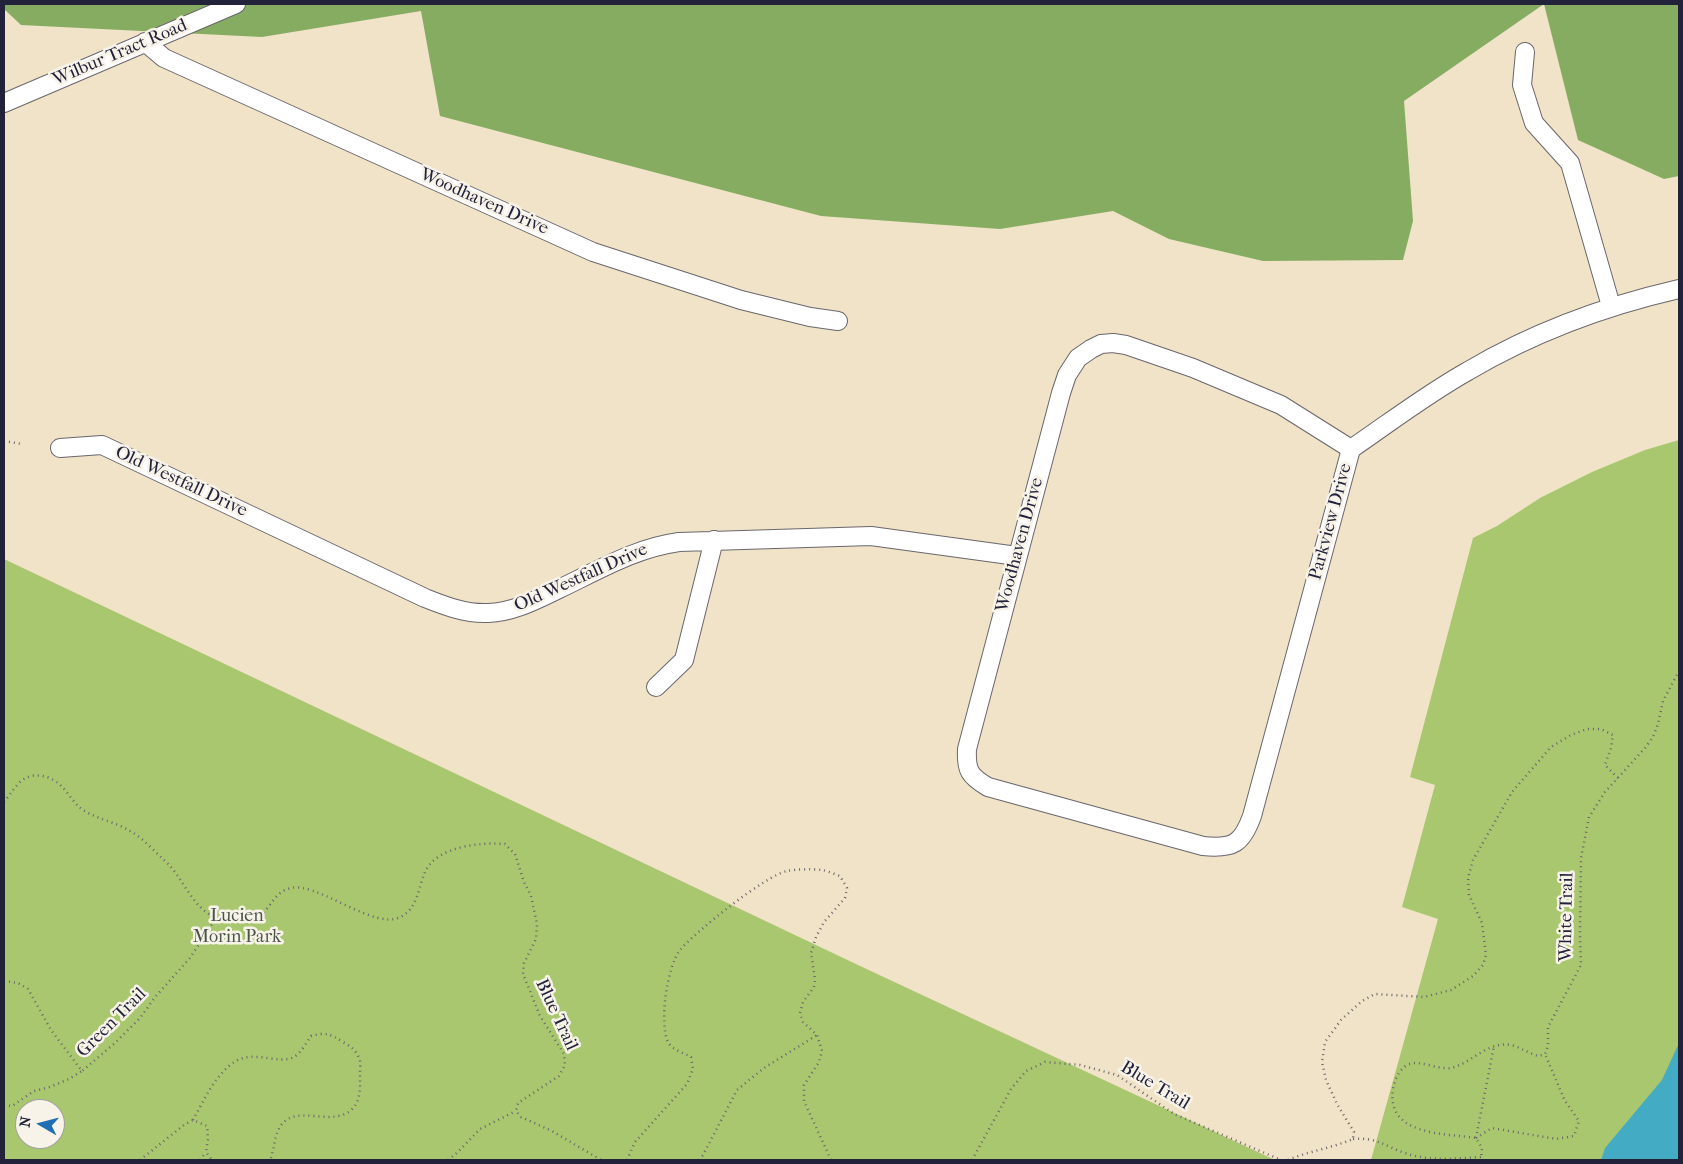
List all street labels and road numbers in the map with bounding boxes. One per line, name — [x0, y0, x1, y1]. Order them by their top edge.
street label: Wilbur Tract Road — [50, 15, 190, 91]
street label: Woodhaven Drive — [416, 164, 552, 240]
street label: Old Westfall Drive — [112, 442, 250, 522]
street label: Parkview Drive — [1305, 461, 1357, 583]
street label: Woodhaven Drive — [992, 475, 1048, 615]
street label: Old Westfall Drive — [511, 539, 651, 617]
street label: White Trail — [1555, 872, 1579, 962]
street label: Blue Trail — [530, 976, 582, 1054]
street label: Green Trail — [73, 984, 151, 1062]
street label: Blue Trail — [1117, 1057, 1193, 1115]

